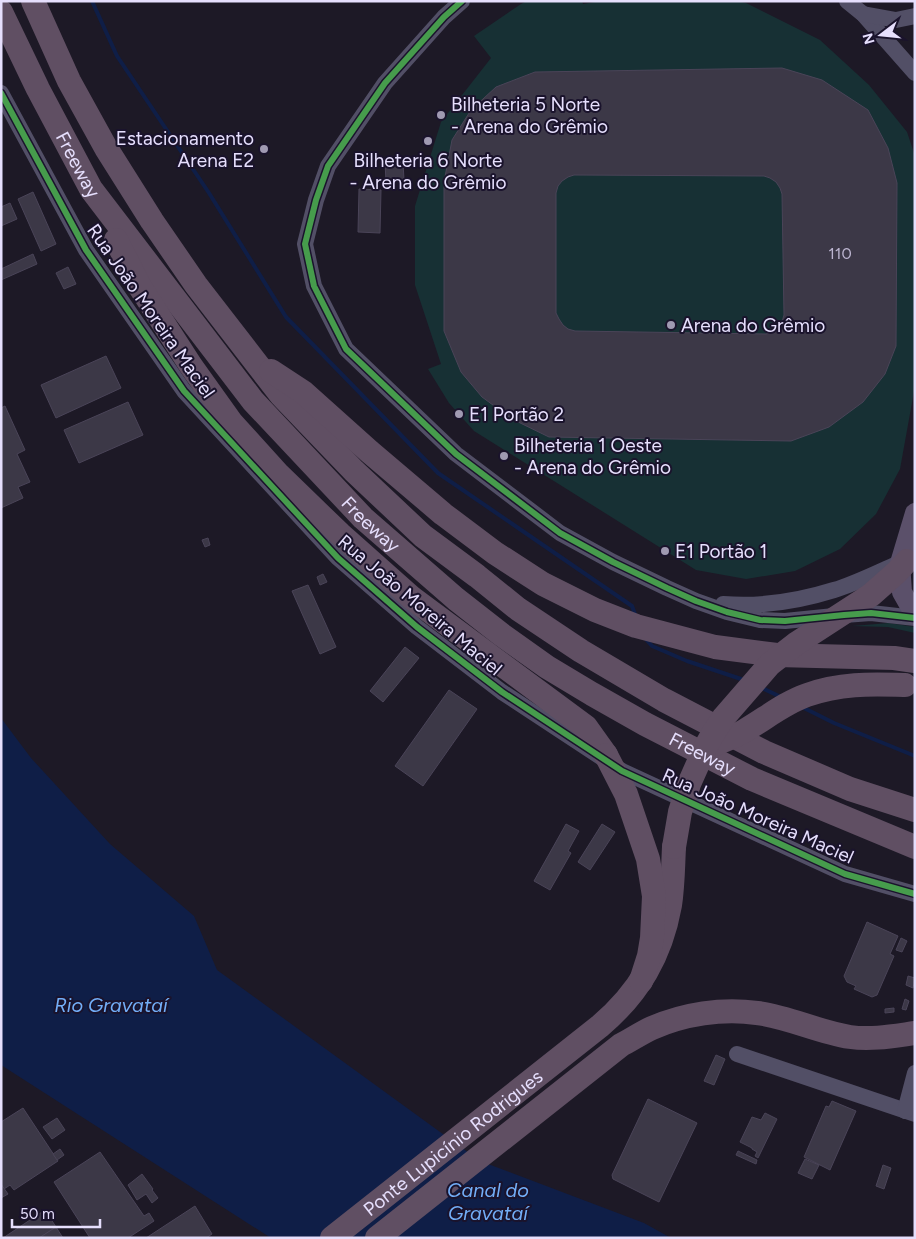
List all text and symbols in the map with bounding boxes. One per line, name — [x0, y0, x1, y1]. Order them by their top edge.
north arrow — [856, 10, 906, 60]
text: N — [859, 31, 879, 46]
place label: Bilheteria 5 Norte - Arena do Grêmio — [451, 93, 608, 138]
marker: Bilheteria 5 Norte - Arena do Grêmio — [435, 109, 447, 121]
place label: Estacionamento Arena E2 — [116, 127, 254, 172]
street label: Freeway — [51, 128, 105, 202]
marker: Bilheteria 6 Norte - Arena do Grêmio — [422, 135, 434, 147]
marker: Estacionamento Arena E2 — [258, 143, 270, 155]
place label: Bilheteria 6 Norte - Arena do Grêmio — [350, 149, 506, 194]
street label: Rua João Moreira Maciel — [82, 220, 220, 402]
house number: 110 — [828, 244, 852, 263]
place label: Arena do Grêmio — [681, 314, 825, 337]
marker: Arena do Grêmio — [665, 319, 677, 331]
place label: E1 Portão 2 — [469, 403, 564, 426]
marker: E1 Portão 2 — [453, 408, 465, 420]
place label: Bilheteria 1 Oeste - Arena do Grêmio — [514, 434, 671, 479]
marker: Bilheteria 1 Oeste - Arena do Grêmio — [498, 450, 510, 462]
street label: Freeway — [337, 491, 405, 557]
street label: Rua João Moreira Maciel — [333, 530, 507, 680]
place label: E1 Portão 1 — [675, 540, 767, 563]
marker: E1 Portão 1 — [659, 545, 671, 557]
street label: Freeway — [666, 727, 739, 780]
street label: Rua João Moreira Maciel — [659, 763, 857, 869]
water label: Rio Gravataí — [54, 993, 170, 1017]
street label: Ponte Lupicínio Rodrigues — [358, 1064, 547, 1220]
water label: Canal do Gravataí — [447, 1178, 530, 1225]
scale bar — [12, 1196, 100, 1228]
text: 50 m — [20, 1205, 55, 1223]

